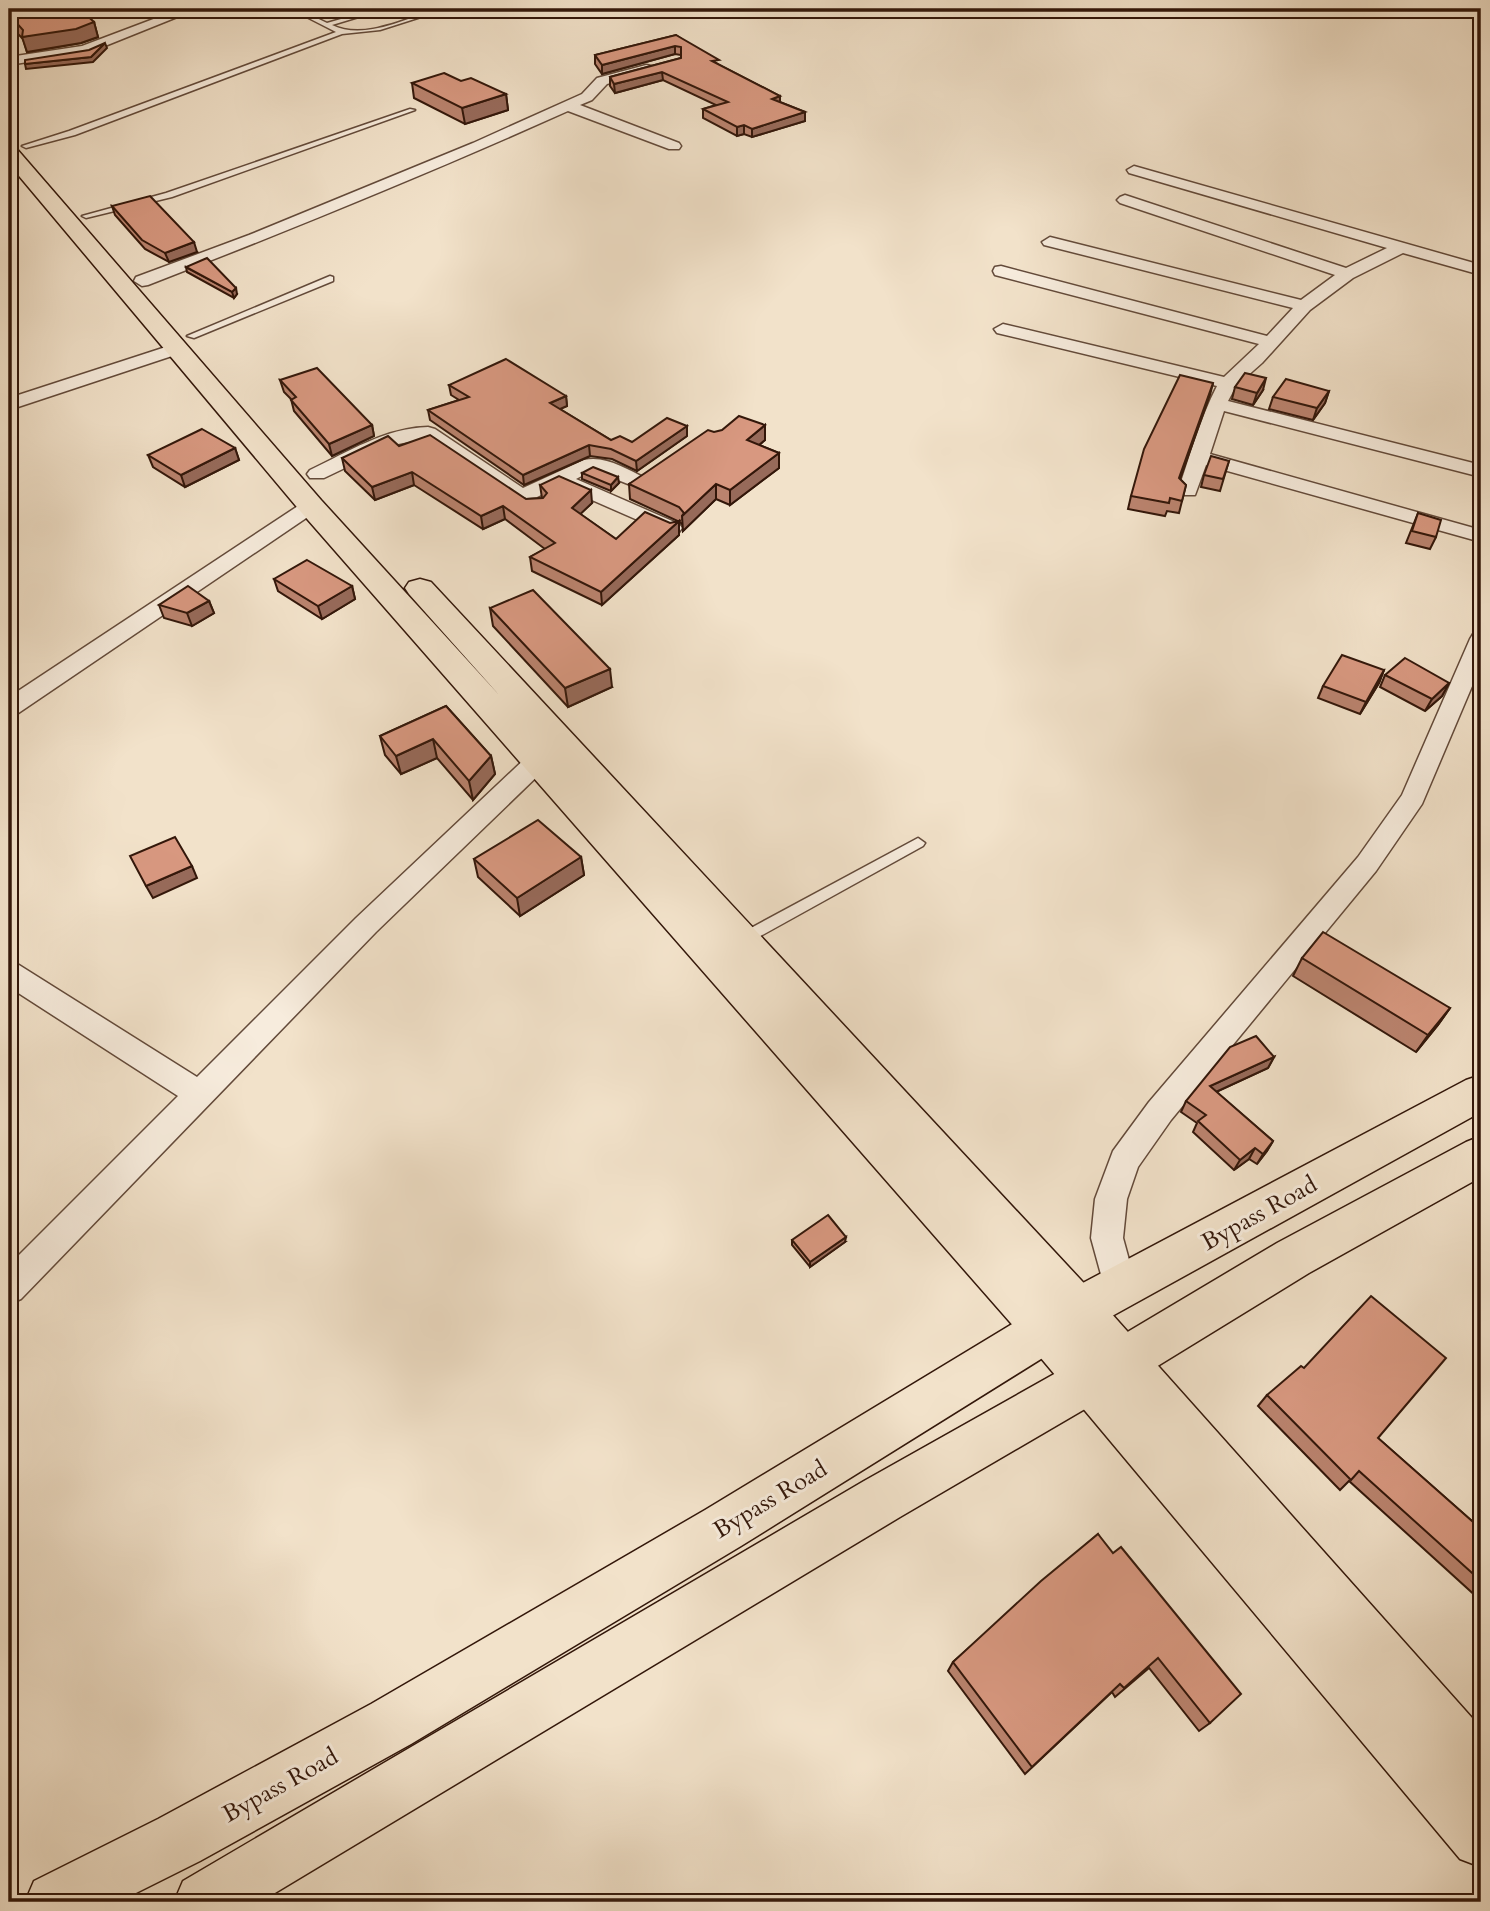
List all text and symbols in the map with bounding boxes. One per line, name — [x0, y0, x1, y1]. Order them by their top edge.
street label: Bypass Road — [1196, 1168, 1323, 1259]
street label: Bypass Road — [707, 1452, 834, 1546]
street label: Bypass Road — [217, 1740, 344, 1831]

